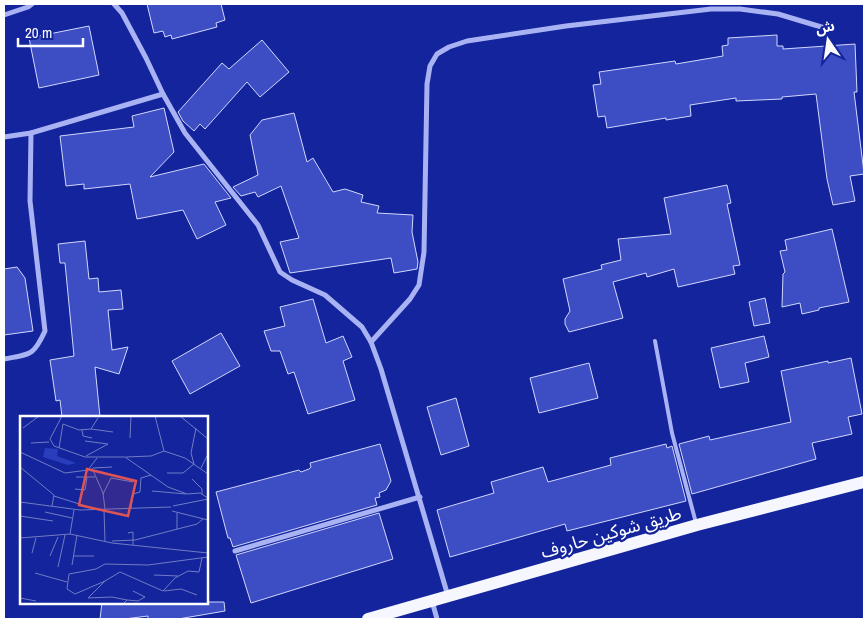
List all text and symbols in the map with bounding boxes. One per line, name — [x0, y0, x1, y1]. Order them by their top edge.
scale bar — [18, 15, 82, 47]
north arrow — [803, 15, 853, 65]
text: ش — [814, 16, 836, 38]
text: 20 m — [25, 22, 52, 43]
inset map — [20, 416, 208, 603]
street label: طريق شوكين حاروف — [538, 500, 684, 564]

